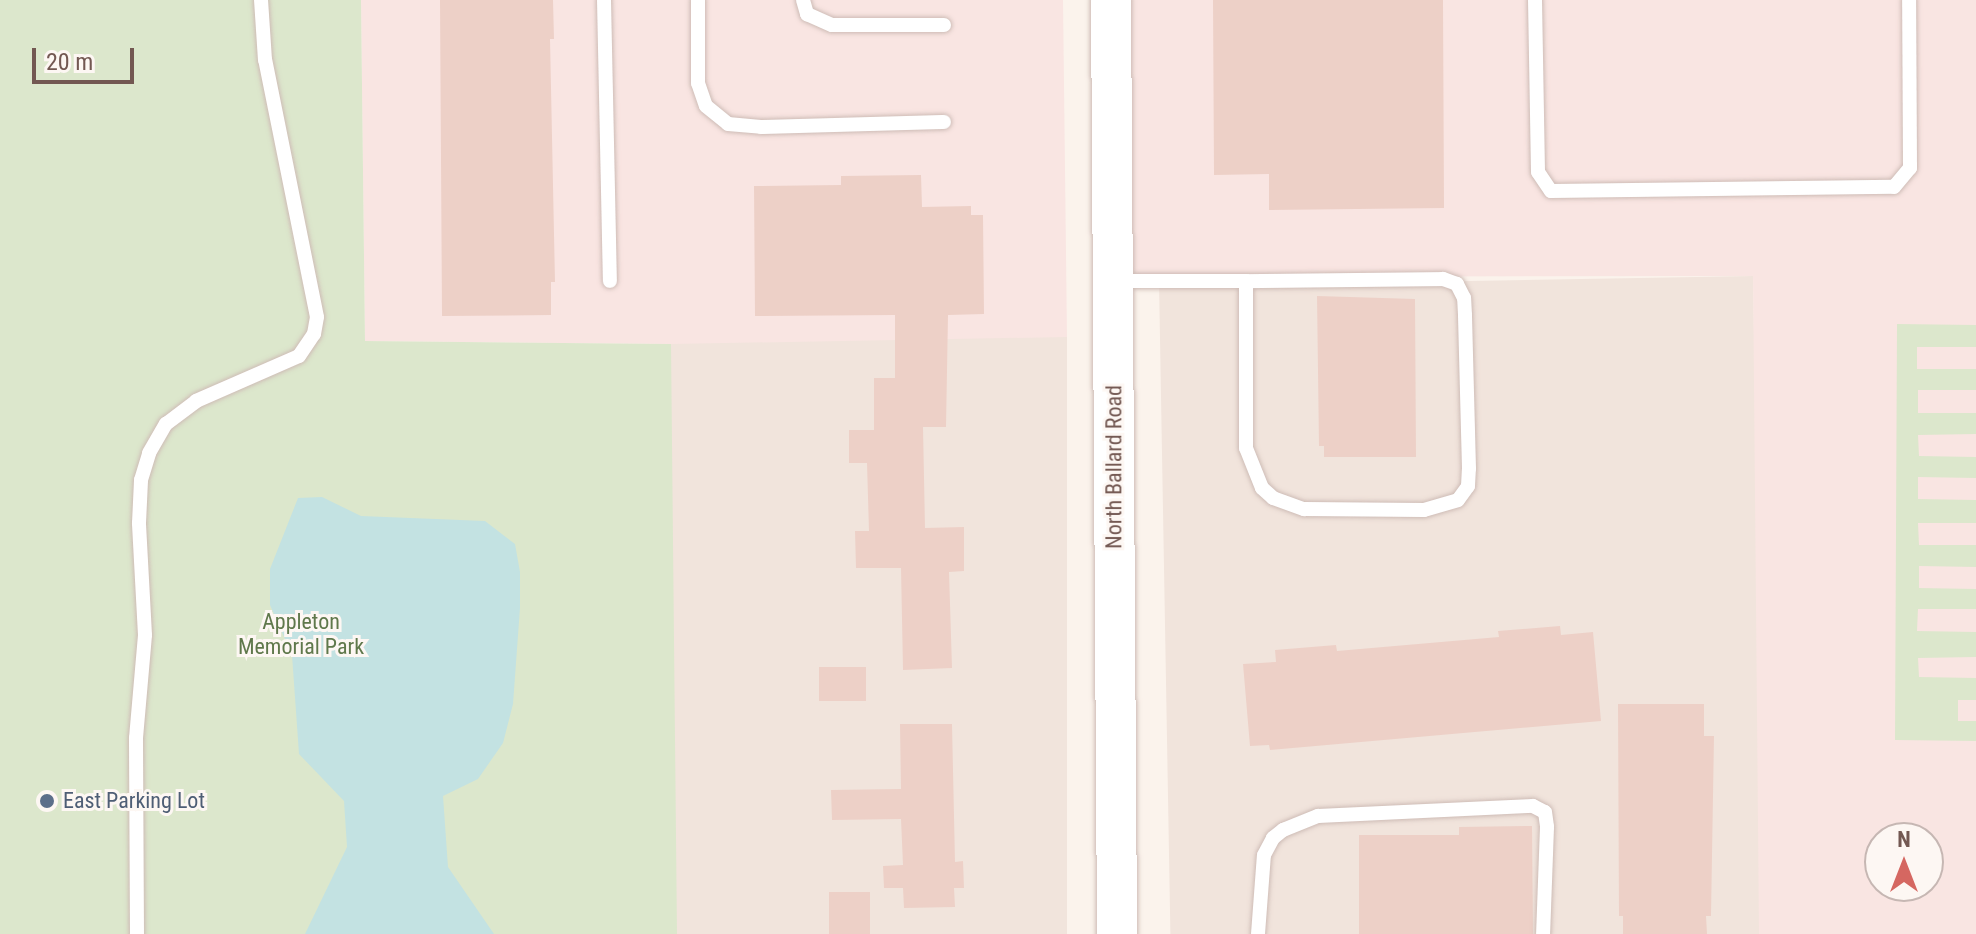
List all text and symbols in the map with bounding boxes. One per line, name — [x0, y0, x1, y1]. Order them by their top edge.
scale bar — [36, 32, 138, 82]
text: 20 m — [46, 48, 93, 76]
street label: North Ballard Road — [1101, 385, 1127, 549]
park label: Appleton Memorial Park — [238, 608, 364, 660]
place label: East Parking Lot — [63, 788, 205, 814]
marker: East Parking Lot — [38, 792, 56, 810]
north arrow — [1864, 822, 1944, 902]
text: N — [1897, 827, 1911, 852]

